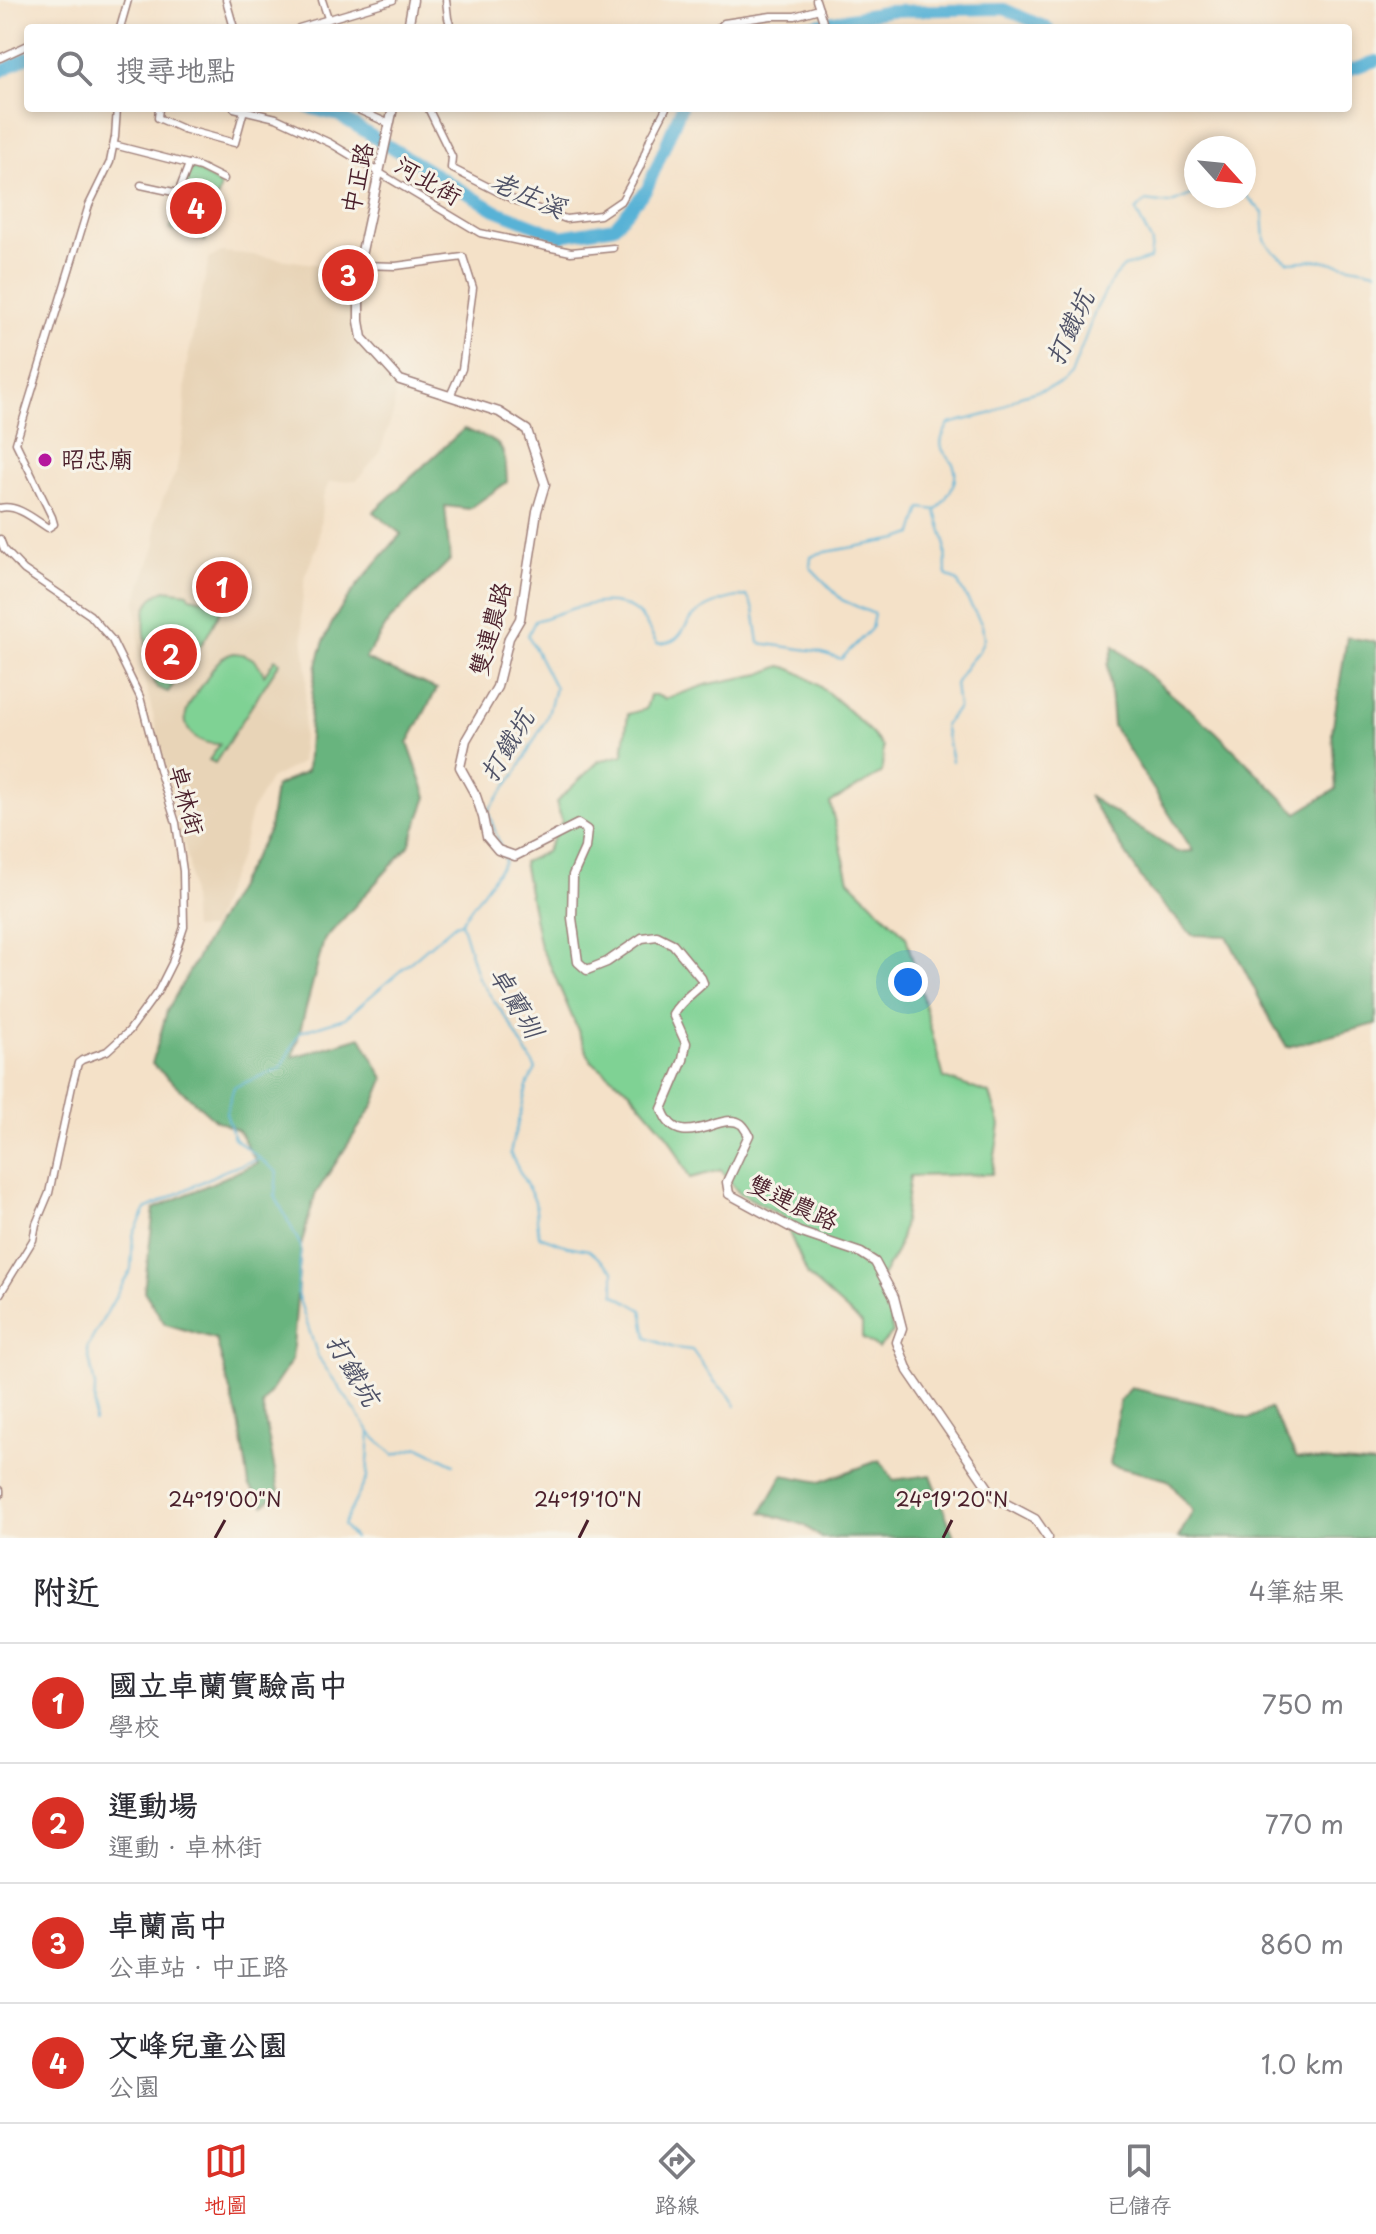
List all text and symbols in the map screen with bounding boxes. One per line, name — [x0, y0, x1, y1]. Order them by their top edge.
search box — [24, 24, 1352, 112]
icon: search — [52, 46, 96, 90]
text: 搜尋地點 — [116, 46, 236, 91]
north arrow — [1184, 136, 1256, 208]
street label: 中正路 — [331, 139, 381, 217]
street label: 河北街 — [389, 146, 469, 213]
water label: 老庄溪 — [485, 160, 574, 228]
pin: 4 — [170, 178, 222, 238]
pin: 3 — [322, 245, 374, 305]
water label: 打鐵坑 — [1034, 281, 1104, 371]
place label: 昭忠廟 — [61, 440, 133, 476]
marker: 昭忠廟 — [36, 451, 54, 469]
pin: 1 — [196, 557, 248, 617]
street label: 雙連農路 — [459, 577, 519, 680]
pin: 2 — [145, 624, 197, 684]
water label: 打鐵坑 — [469, 699, 544, 789]
street label: 卓林街 — [161, 760, 215, 839]
water label: 卓蘭圳 — [480, 958, 556, 1047]
your location — [888, 962, 928, 1002]
street label: 雙連農路 — [743, 1165, 845, 1238]
water label: 打鐵坑 — [317, 1326, 393, 1415]
text: 24°19'00"N — [168, 1484, 282, 1514]
text: 24°19'10"N — [534, 1484, 642, 1514]
text: 24°19'20"N — [896, 1484, 1009, 1514]
text: 附近 — [32, 1564, 100, 1616]
text: 4筆結果 — [1249, 1571, 1344, 1610]
text: 國立卓蘭實驗高中 — [108, 1661, 348, 1706]
text: 1 — [52, 1684, 64, 1723]
text: 750 m — [1262, 1684, 1344, 1723]
text: 學校 — [108, 1706, 160, 1745]
text: 運動場 — [108, 1781, 198, 1826]
text: 2 — [49, 1804, 67, 1843]
text: 770 m — [1265, 1804, 1344, 1843]
text: 運動 · 卓林街 — [108, 1826, 262, 1865]
text: 卓蘭高中 — [108, 1901, 228, 1946]
text: 3 — [49, 1924, 67, 1963]
text: 860 m — [1260, 1924, 1344, 1963]
text: 公車站 · 中正路 — [108, 1946, 288, 1985]
text: 文峰兒童公園 — [108, 2021, 288, 2066]
text: 4 — [49, 2044, 67, 2083]
text: 1.0 km — [1261, 2044, 1344, 2083]
text: 公園 — [108, 2066, 160, 2105]
tab: 地圖 — [204, 2139, 248, 2220]
tab: 路線 — [655, 2139, 699, 2220]
tab: 已儲存 — [1106, 2139, 1172, 2220]

